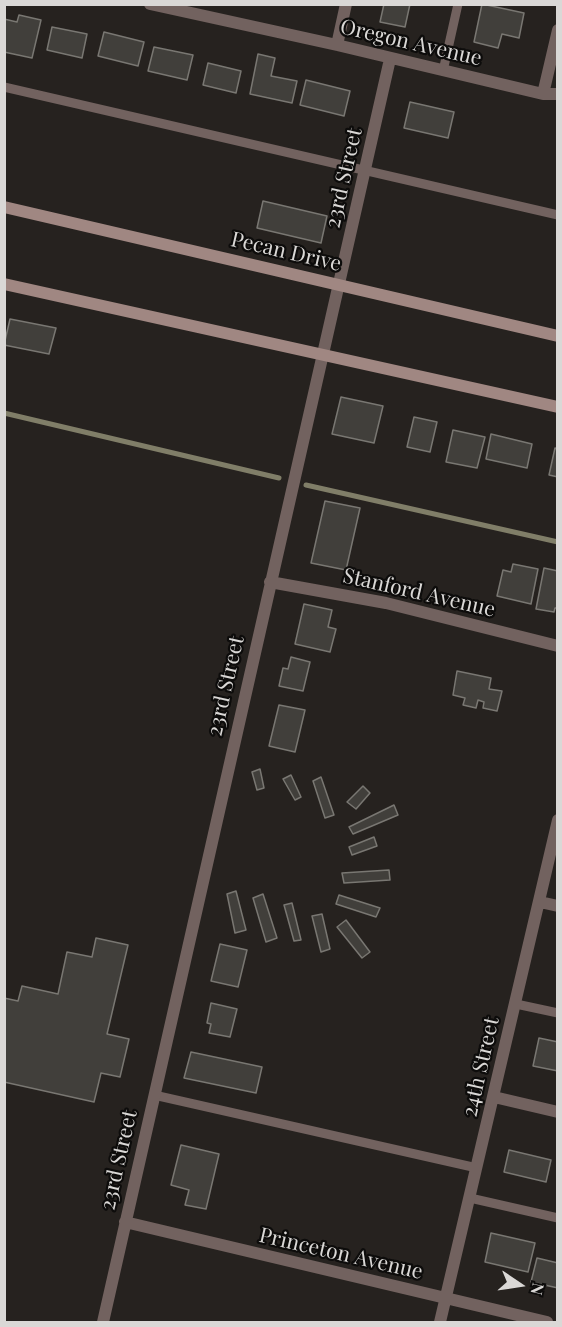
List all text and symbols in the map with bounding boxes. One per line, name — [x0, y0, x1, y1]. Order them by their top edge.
street label: Oregon Avenue — [338, 14, 484, 72]
street label: 23rd Street — [320, 125, 368, 231]
street label: Pecan Drive — [228, 227, 344, 277]
street label: Stanford Avenue — [340, 563, 498, 623]
street label: 23rd Street — [202, 633, 250, 739]
street label: 24th Street — [457, 1015, 505, 1119]
street label: 23rd Street — [95, 1107, 143, 1213]
street label: Princeton Avenue — [257, 1223, 425, 1285]
north arrow — [490, 1255, 550, 1315]
text: N — [526, 1281, 550, 1297]

